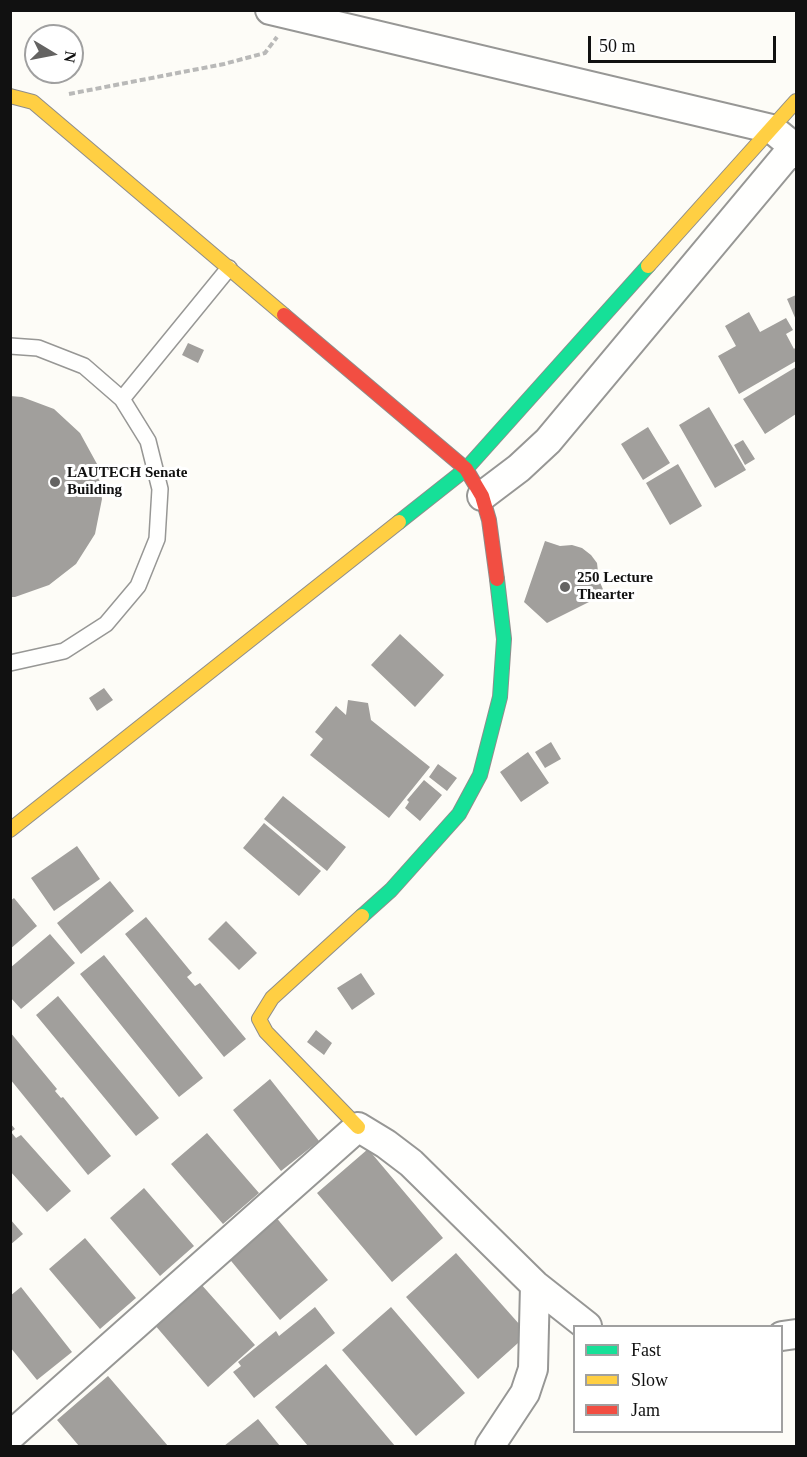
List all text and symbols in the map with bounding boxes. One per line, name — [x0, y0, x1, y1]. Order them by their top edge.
north arrow — [24, 24, 84, 84]
scale bar — [591, 24, 778, 62]
text: 50 m — [599, 36, 636, 56]
text: N — [61, 50, 80, 64]
place label: LAUTECH Senate Building — [67, 464, 187, 499]
marker: LAUTECH Senate Building — [48, 475, 62, 489]
place label: 250 Lecture Thearter — [577, 569, 653, 604]
marker: 250 Lecture Thearter — [558, 580, 572, 594]
legend — [573, 1325, 783, 1433]
text: Fast — [631, 1340, 661, 1360]
text: Slow — [631, 1370, 668, 1390]
text: Jam — [631, 1400, 660, 1420]

